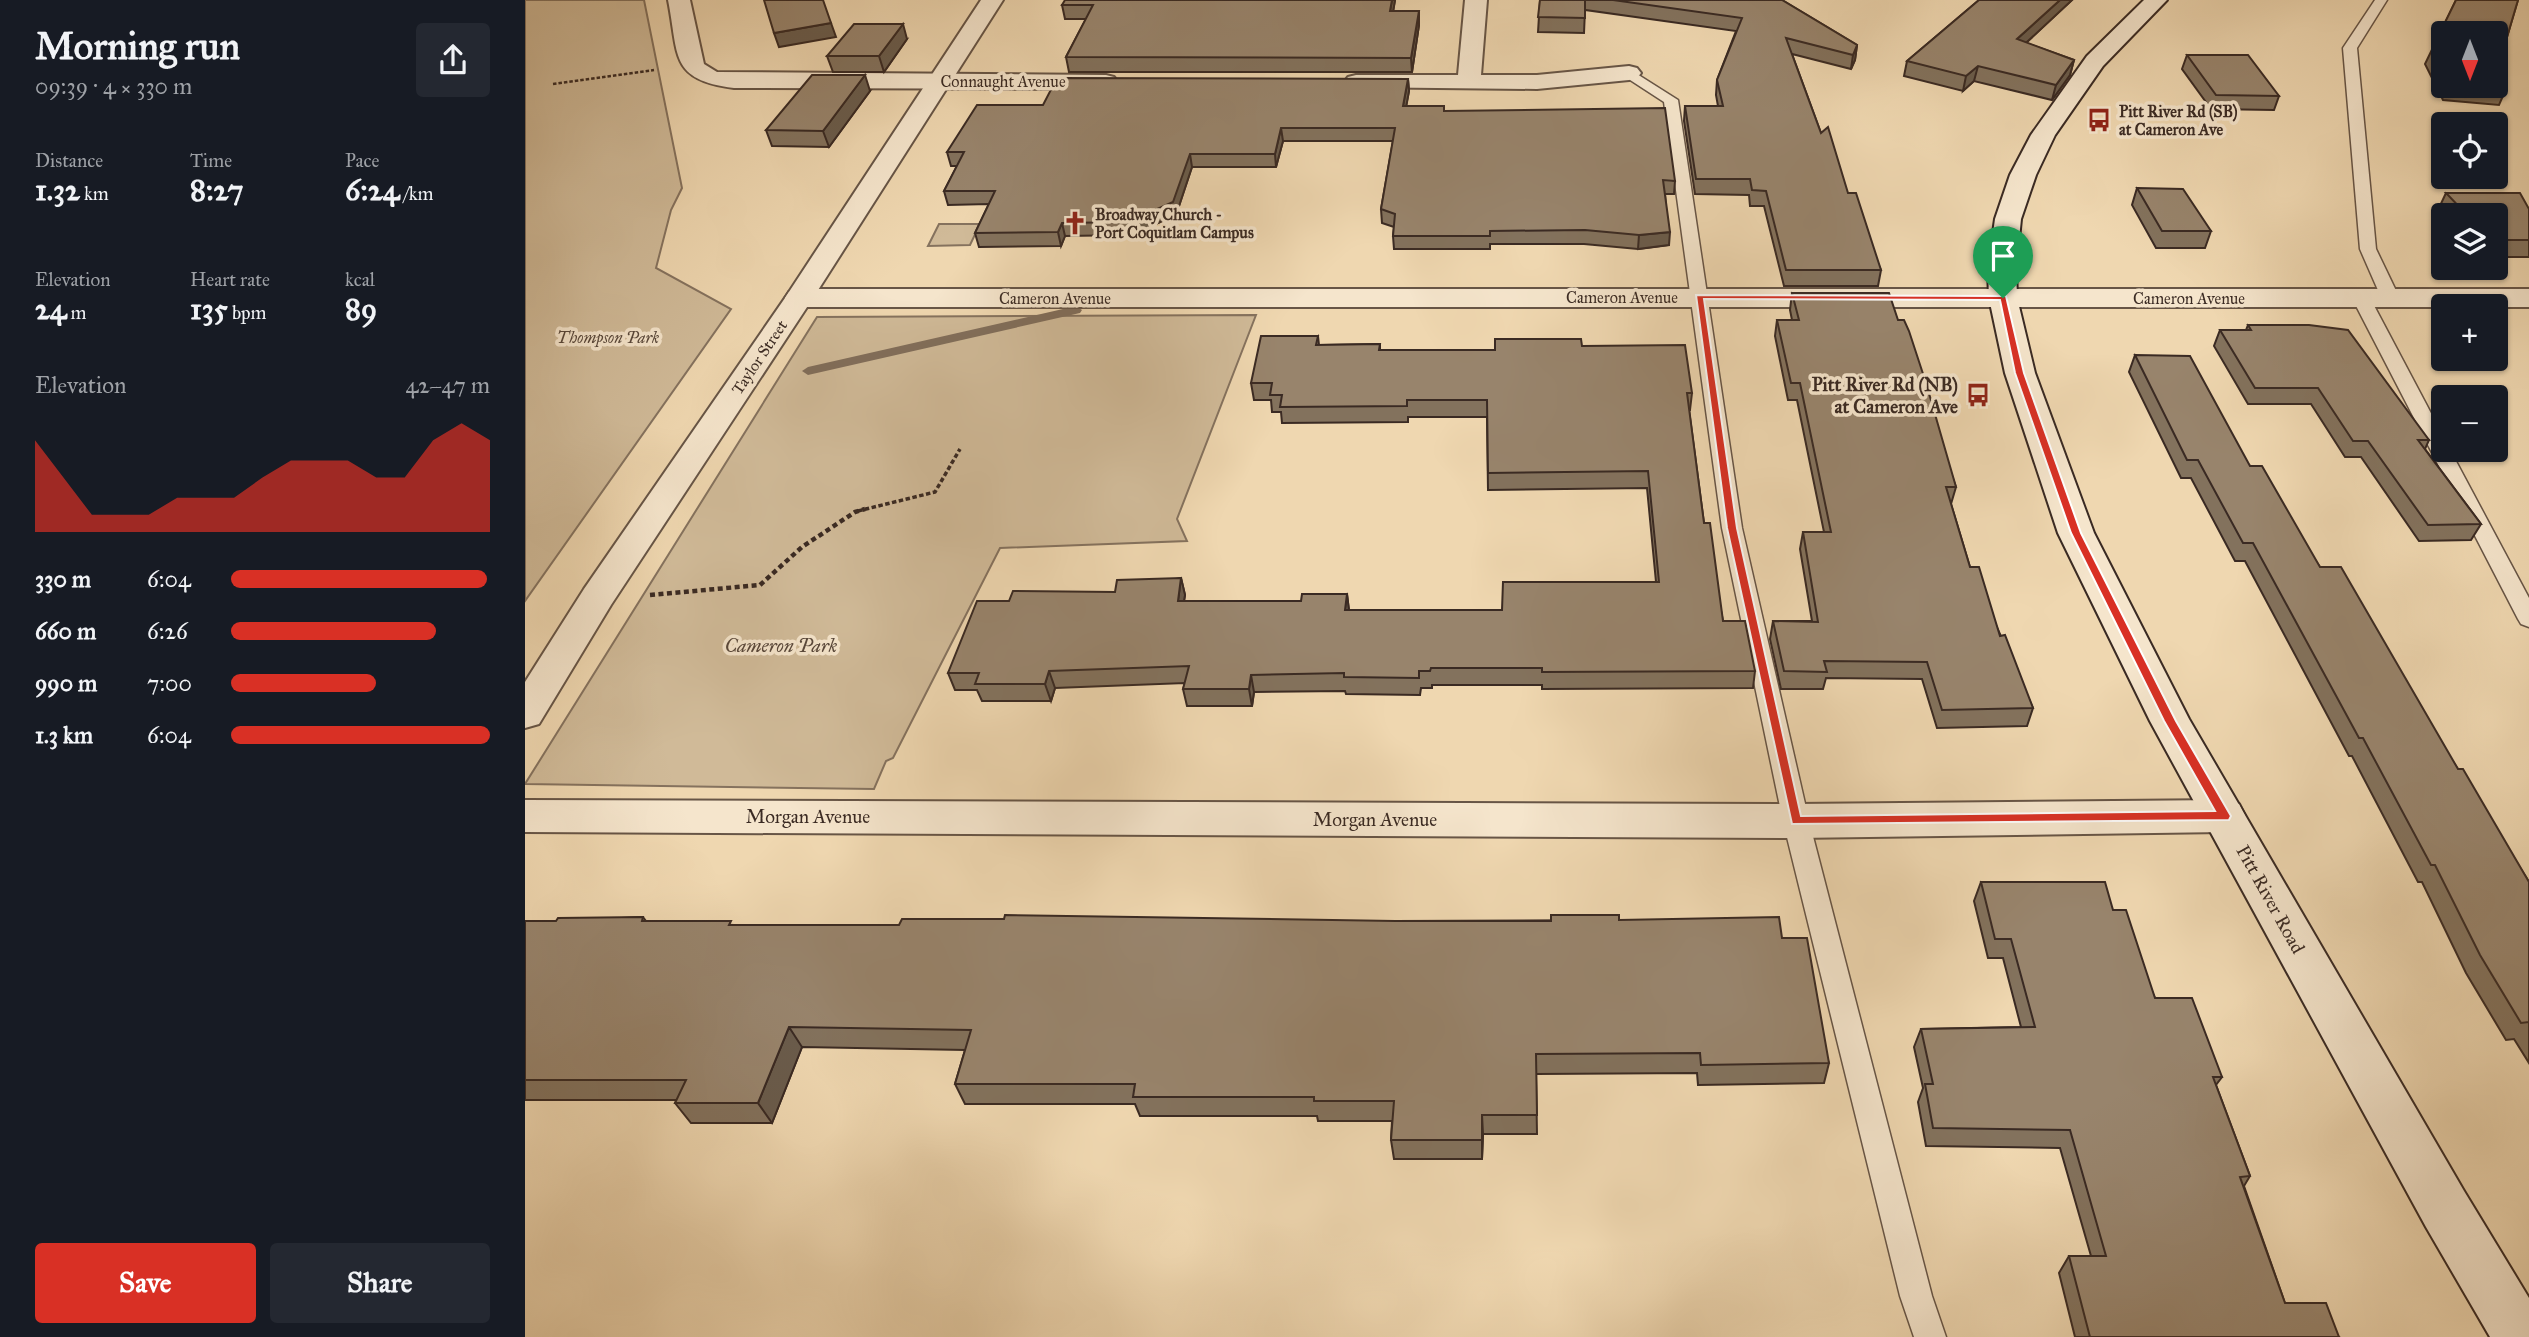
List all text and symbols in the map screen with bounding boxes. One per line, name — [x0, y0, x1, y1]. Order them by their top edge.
north arrow — [2431, 21, 2508, 98]
map controls — [2431, 21, 2508, 462]
text: Morning run — [35, 23, 240, 69]
button: share — [416, 23, 490, 97]
text: 09:39 · 4 × 330 m — [35, 72, 192, 100]
street label: Connaught Avenue — [940, 72, 1066, 92]
place label: Pitt River Rd (SB) at Cameron Ave — [2119, 102, 2238, 139]
bus stop icon: Pitt River Rd (SB) at Cameron Ave — [2085, 106, 2113, 134]
button: locate — [2431, 112, 2508, 189]
text: Distance — [35, 149, 103, 172]
text: Time — [190, 149, 232, 172]
text: Pace — [345, 149, 379, 172]
text: 1.32 — [35, 172, 80, 208]
text: 8:27 — [190, 172, 244, 208]
text: 6:24 — [345, 172, 399, 208]
text: km — [80, 182, 109, 205]
text: /km — [399, 182, 433, 205]
button: layers — [2431, 203, 2508, 280]
place label: Broadway Church - Port Coquitlam Campus — [1095, 205, 1254, 243]
church icon: Broadway Church - Port Coquitlam Campus — [1061, 209, 1089, 237]
pin — [1973, 226, 2033, 298]
icon: arrive — [1984, 237, 2022, 275]
text: Elevation — [35, 268, 110, 291]
text: Heart rate — [190, 268, 270, 291]
text: kcal — [345, 268, 375, 291]
street label: Cameron Avenue — [1566, 288, 1678, 307]
street label: Cameron Avenue — [999, 289, 1111, 308]
street label: Cameron Avenue — [2133, 289, 2245, 308]
text: 24 — [35, 291, 67, 327]
text: 135 — [190, 291, 228, 327]
text: 89 — [345, 291, 377, 327]
button: + — [2431, 294, 2508, 371]
text: m — [67, 301, 87, 324]
text: bpm — [228, 301, 267, 324]
street label: Taylor Street — [728, 316, 791, 398]
park label: Thompson Park — [557, 328, 659, 348]
text: Elevation — [35, 371, 126, 399]
text: 42–47 m — [405, 371, 490, 399]
place label: Pitt River Rd (NB) at Cameron Ave — [1812, 373, 1958, 418]
bus stop icon: Pitt River Rd (NB) at Cameron Ave — [1964, 381, 1992, 409]
button: − — [2431, 385, 2508, 462]
text: 330 m — [35, 565, 91, 593]
text: 6:04 — [147, 565, 191, 593]
text: 660 m — [35, 617, 96, 645]
text: 6:26 — [147, 617, 188, 645]
park label: Cameron Park — [725, 634, 838, 657]
text: 990 m — [35, 669, 97, 697]
text: 7:00 — [147, 669, 192, 697]
text: 1.3 km — [35, 721, 93, 749]
text: 6:04 — [147, 721, 191, 749]
street label: Morgan Avenue — [746, 805, 870, 829]
street label: Morgan Avenue — [1313, 808, 1437, 832]
street label: Pitt River Road — [2231, 841, 2310, 958]
button: Save — [35, 1243, 256, 1323]
button: Share — [270, 1243, 490, 1323]

